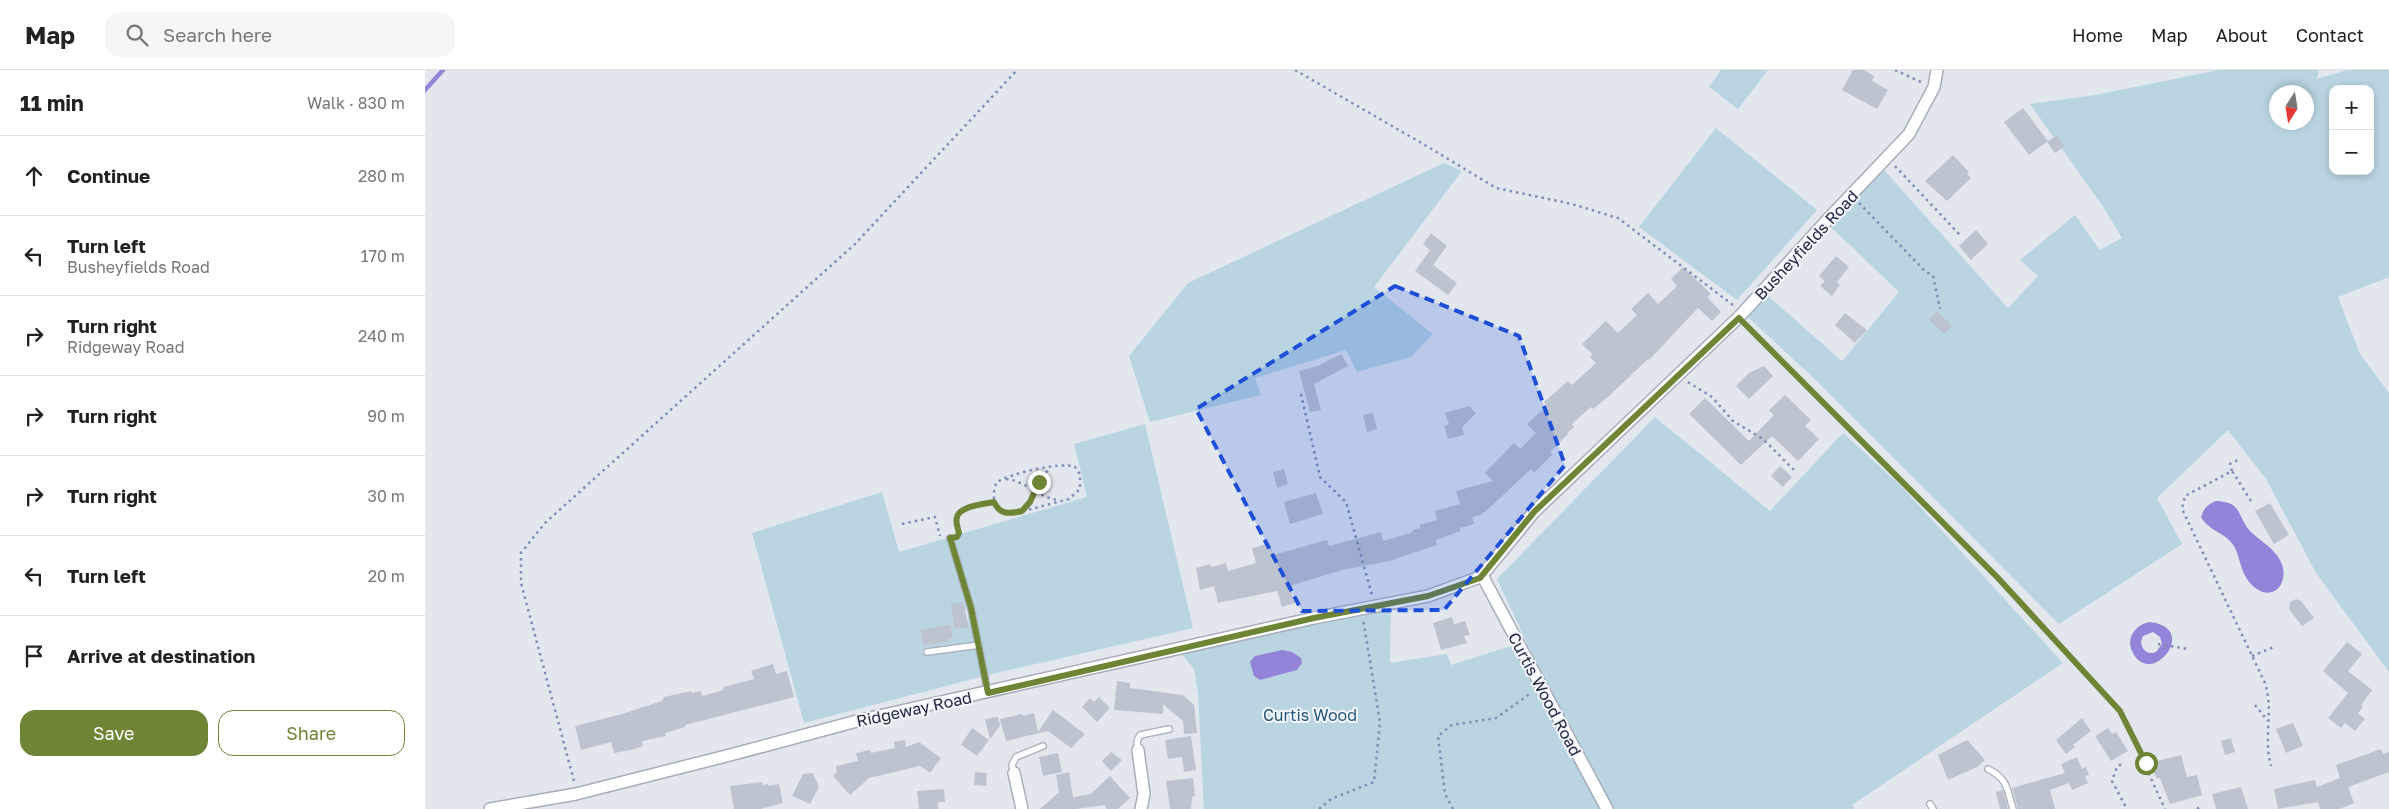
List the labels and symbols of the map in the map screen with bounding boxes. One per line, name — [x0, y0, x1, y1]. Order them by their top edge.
north arrow — [2269, 85, 2314, 130]
street label: Busheyfields Road — [1750, 186, 1862, 304]
route end — [1028, 471, 1051, 494]
street label: Curtis Wood Road — [1504, 629, 1586, 759]
street label: Ridgeway Road — [854, 687, 974, 731]
park label: Curtis Wood — [1263, 705, 1357, 725]
route start — [2135, 752, 2158, 775]

